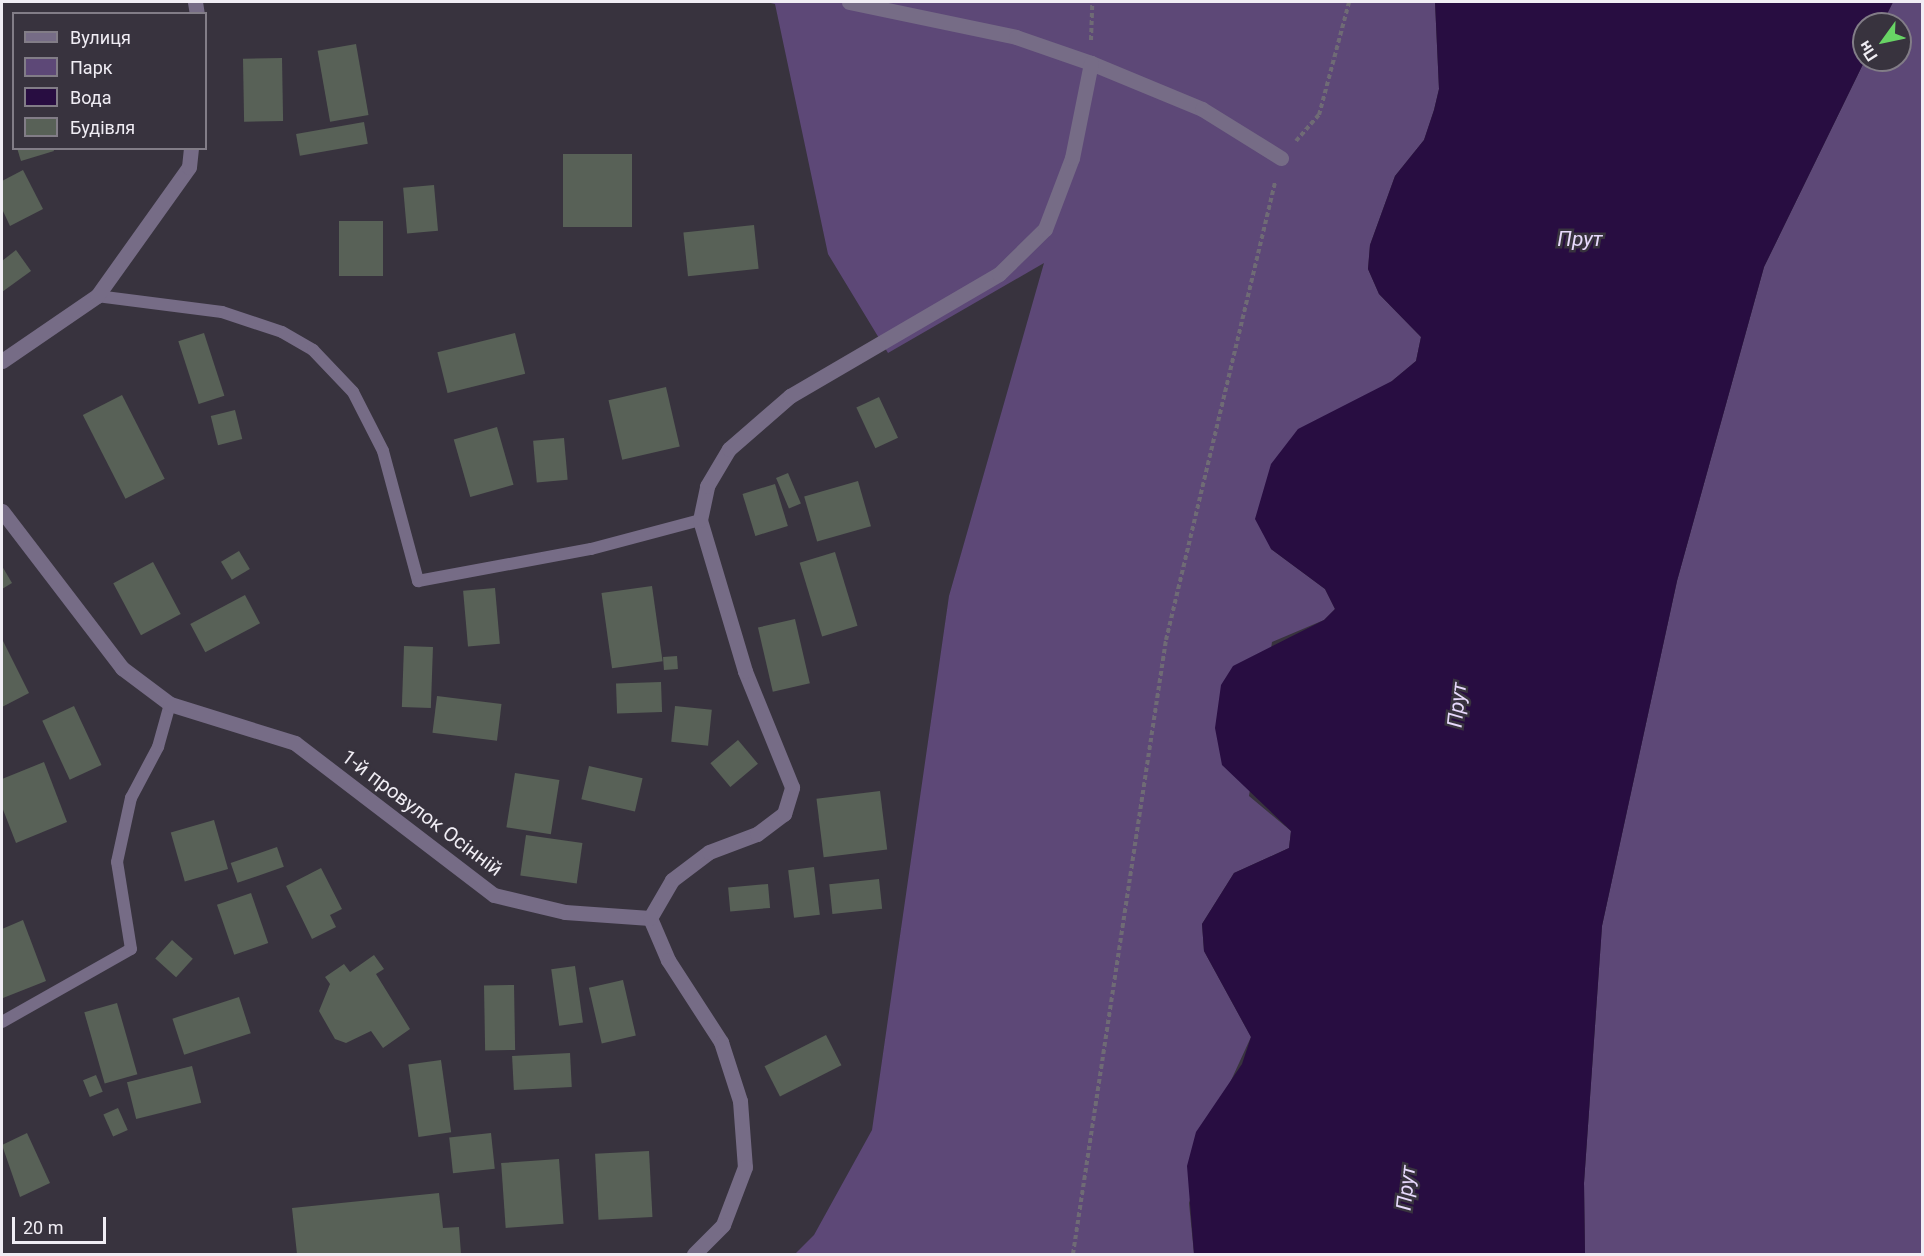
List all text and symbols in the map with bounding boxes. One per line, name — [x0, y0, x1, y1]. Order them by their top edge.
legend — [12, 12, 207, 150]
north arrow — [1852, 12, 1912, 72]
text: Вулиця — [70, 27, 131, 48]
text: Пн — [1855, 37, 1882, 65]
text: Парк — [70, 57, 112, 78]
text: Вода — [70, 87, 112, 108]
text: Будівля — [70, 117, 135, 138]
water label: Прут — [1557, 226, 1603, 252]
water label: Прут — [1442, 681, 1472, 729]
street label: 1-й провулок Осінній — [337, 745, 507, 881]
water label: Прут — [1391, 1164, 1421, 1212]
scale bar — [15, 1205, 110, 1243]
text: 20 m — [23, 1217, 63, 1238]

